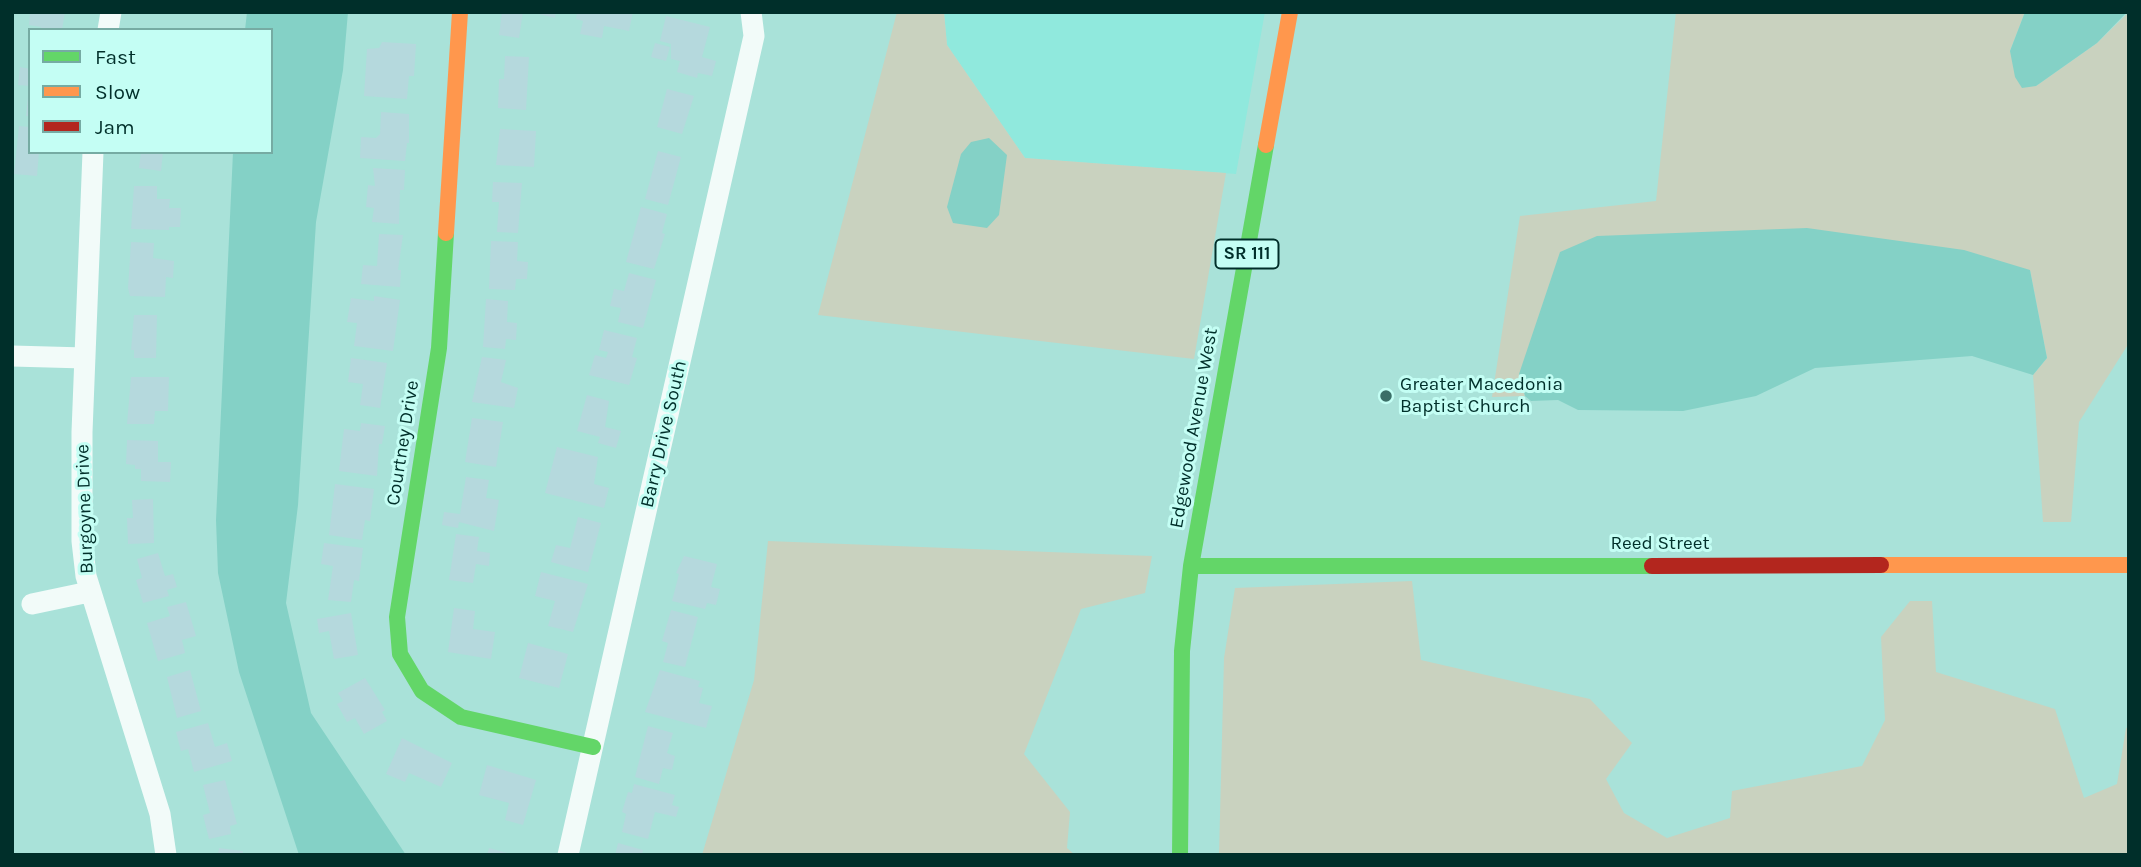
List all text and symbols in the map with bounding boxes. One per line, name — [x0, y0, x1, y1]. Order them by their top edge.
legend — [28, 28, 273, 154]
text: Fast — [95, 45, 136, 69]
text: Slow — [95, 80, 140, 104]
text: Jam — [95, 115, 135, 139]
road number: SR 111 — [1216, 240, 1278, 268]
street label: Edgewood Avenue West — [1165, 326, 1223, 530]
street label: Barry Drive South — [636, 358, 692, 510]
place label: Greater Macedonia Baptist Church — [1400, 374, 1563, 418]
street label: Courtney Drive — [382, 379, 424, 507]
marker: Greater Macedonia Baptist Church — [1378, 388, 1394, 404]
street label: Burgoyne Drive — [71, 444, 99, 574]
street label: Reed Street — [1610, 533, 1710, 555]

